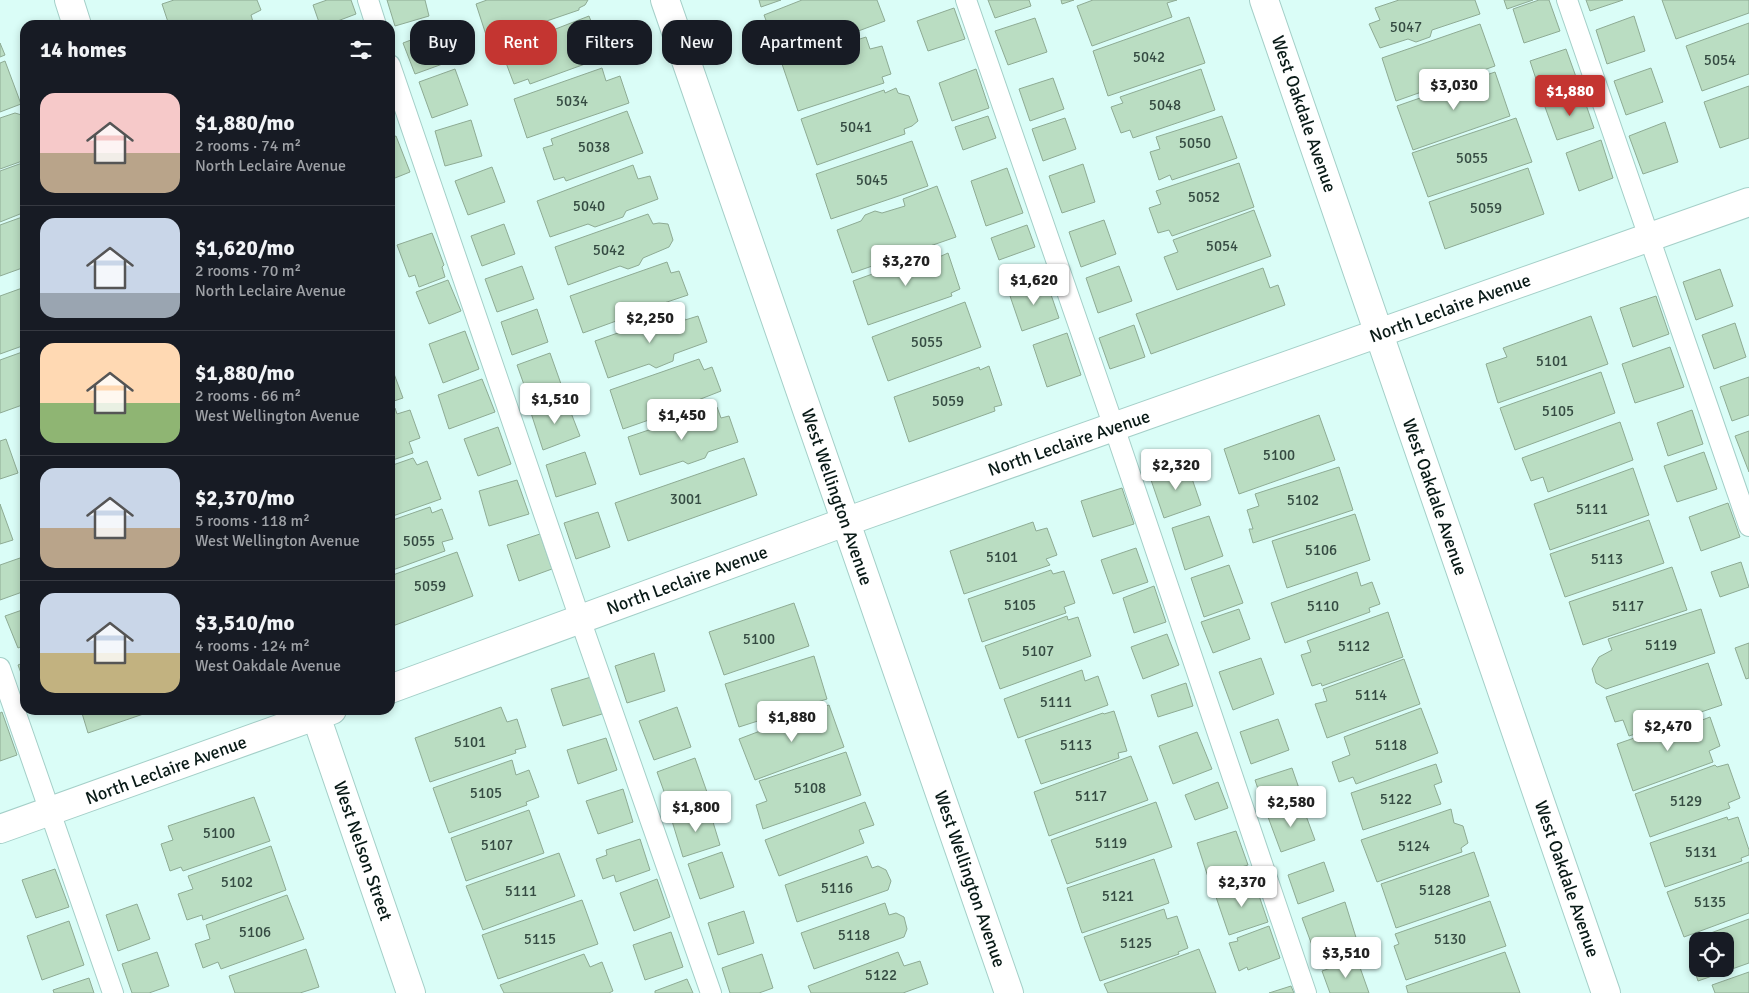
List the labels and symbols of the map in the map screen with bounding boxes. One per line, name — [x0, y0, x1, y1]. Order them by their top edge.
house number: 5047 — [1390, 18, 1422, 36]
street label: West Oakdale Avenue — [1267, 33, 1341, 195]
house number: 5042 — [1133, 48, 1165, 66]
house number: 5054 — [1704, 51, 1736, 69]
pin: $3,030 — [1413, 68, 1495, 111]
pin: $1,880 — [1529, 74, 1611, 117]
house number: 5034 — [556, 92, 588, 110]
house number: 5048 — [1149, 96, 1181, 114]
house number: 5041 — [840, 118, 872, 136]
house number: 5050 — [1179, 134, 1211, 152]
house number: 5038 — [578, 138, 610, 156]
house number: 5055 — [1456, 149, 1488, 167]
house number: 5045 — [856, 171, 888, 189]
house number: 5052 — [1188, 188, 1220, 206]
house number: 5040 — [573, 197, 605, 215]
house number: 5059 — [1470, 199, 1502, 217]
house number: 5054 — [1206, 237, 1238, 255]
house number: 5042 — [593, 241, 625, 259]
pin: $3,270 — [865, 244, 947, 287]
pin: $1,620 — [993, 264, 1075, 306]
street label: North Leclaire Avenue — [1366, 269, 1534, 347]
pin: $2,250 — [609, 302, 691, 344]
house number: 5055 — [911, 333, 943, 351]
house number: 5101 — [1536, 352, 1568, 370]
pin: $1,510 — [514, 382, 596, 425]
house number: 5059 — [932, 392, 964, 410]
pin: $1,450 — [641, 398, 723, 441]
house number: 5105 — [1542, 402, 1574, 420]
street label: North Leclaire Avenue — [985, 405, 1153, 481]
street label: West Wellington Avenue — [796, 406, 878, 588]
street label: West Oakdale Avenue — [1398, 416, 1472, 578]
house number: 5100 — [1263, 446, 1295, 464]
pin: $2,320 — [1135, 448, 1217, 491]
house number: 3001 — [670, 490, 702, 508]
house number: 5102 — [1287, 491, 1319, 509]
house number: 5111 — [1576, 500, 1608, 518]
house number: 5055 — [403, 532, 435, 550]
street label: North Leclaire Avenue — [603, 541, 771, 619]
house number: 5106 — [1305, 541, 1337, 559]
house number: 5101 — [986, 548, 1018, 566]
house number: 5113 — [1591, 550, 1623, 568]
house number: 5059 — [414, 577, 446, 595]
house number: 5105 — [1004, 596, 1036, 614]
house number: 5110 — [1307, 597, 1339, 615]
house number: 5117 — [1612, 597, 1644, 615]
house number: 5100 — [743, 630, 775, 648]
house number: 5119 — [1645, 636, 1677, 654]
house number: 5112 — [1338, 637, 1370, 655]
house number: 5107 — [1022, 642, 1054, 660]
house number: 5114 — [1355, 686, 1387, 704]
house number: 5111 — [1040, 693, 1072, 711]
pin: $1,880 — [751, 700, 833, 743]
pin: $2,470 — [1627, 710, 1709, 752]
street label: North Leclaire Avenue — [82, 731, 250, 809]
house number: 5101 — [454, 733, 486, 751]
house number: 5113 — [1060, 736, 1092, 754]
house number: 5118 — [1375, 736, 1407, 754]
street label: West Nelson Street — [329, 778, 397, 924]
house number: 5108 — [794, 779, 826, 797]
house number: 5105 — [470, 784, 502, 802]
pin: $2,580 — [1250, 786, 1332, 828]
house number: 5117 — [1075, 787, 1107, 805]
street label: West Wellington Avenue — [929, 788, 1011, 970]
pin: $1,800 — [655, 790, 737, 833]
house number: 5122 — [1380, 790, 1412, 808]
house number: 5129 — [1670, 792, 1702, 810]
street label: West Oakdale Avenue — [1530, 798, 1604, 960]
house number: 5100 — [203, 824, 235, 842]
house number: 5119 — [1095, 834, 1127, 852]
house number: 5107 — [481, 836, 513, 854]
house number: 5124 — [1398, 837, 1430, 855]
house number: 5131 — [1685, 843, 1717, 861]
pin: $2,370 — [1201, 866, 1283, 908]
house number: 5102 — [221, 873, 253, 891]
house number: 5116 — [821, 879, 853, 897]
house number: 5128 — [1419, 881, 1451, 899]
house number: 5111 — [505, 882, 537, 900]
house number: 5121 — [1102, 887, 1134, 905]
house number: 5135 — [1694, 893, 1726, 911]
house number: 5106 — [239, 923, 271, 941]
house number: 5118 — [838, 926, 870, 944]
house number: 5115 — [524, 930, 556, 948]
house number: 5130 — [1434, 930, 1466, 948]
house number: 5125 — [1120, 934, 1152, 952]
pin: $3,510 — [1305, 936, 1387, 979]
house number: 5122 — [865, 966, 897, 984]

